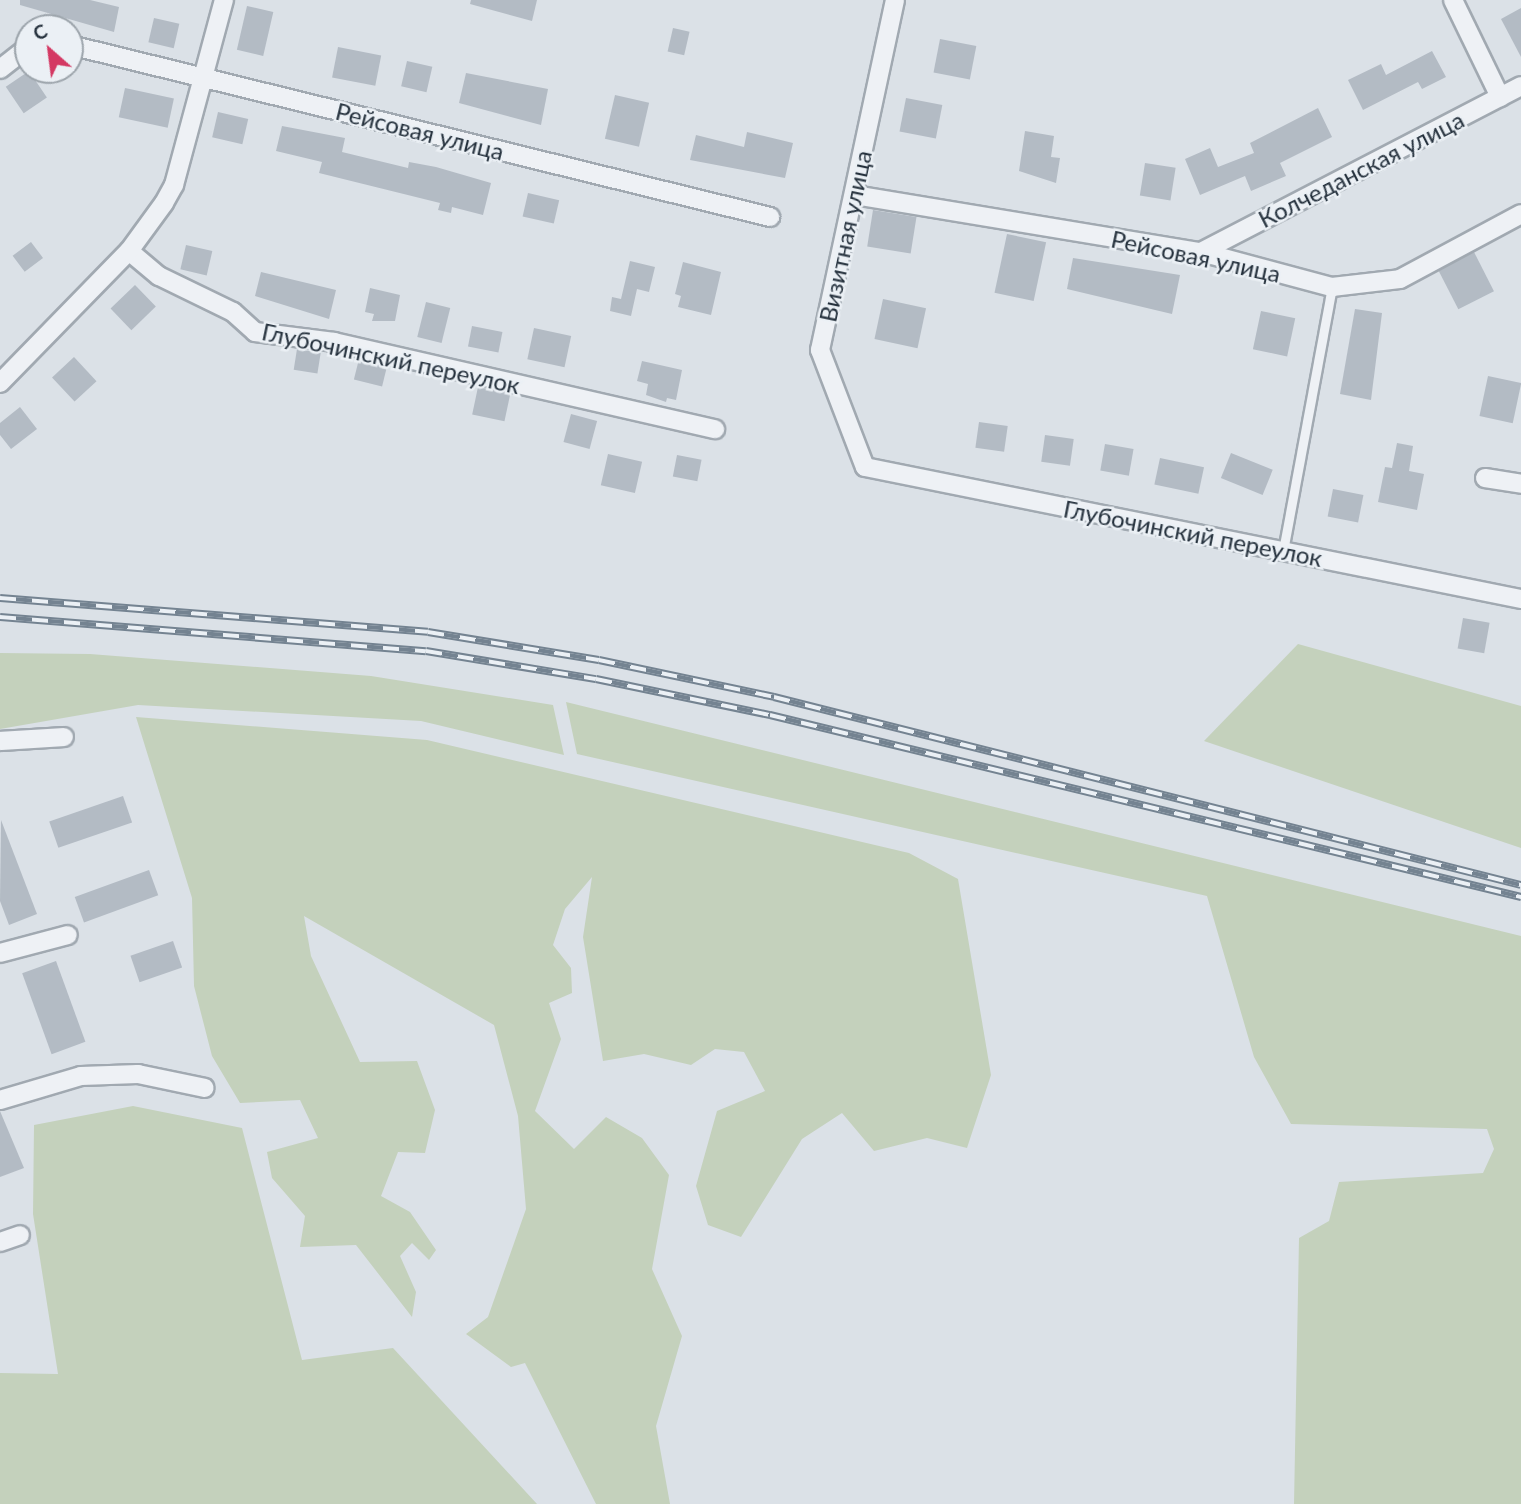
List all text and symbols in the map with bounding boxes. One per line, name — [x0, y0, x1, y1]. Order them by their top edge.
north arrow — [14, 14, 84, 84]
text: С — [29, 19, 51, 45]
street label: Рейсовая улица — [333, 96, 507, 166]
street label: Колчеданская улица — [1253, 105, 1469, 233]
street label: Визитная улица — [813, 148, 877, 324]
street label: Рейсовая улица — [1109, 224, 1283, 288]
street label: Глубочинский переулок — [259, 317, 523, 399]
street label: Глубочинский переулок — [1061, 494, 1325, 572]

